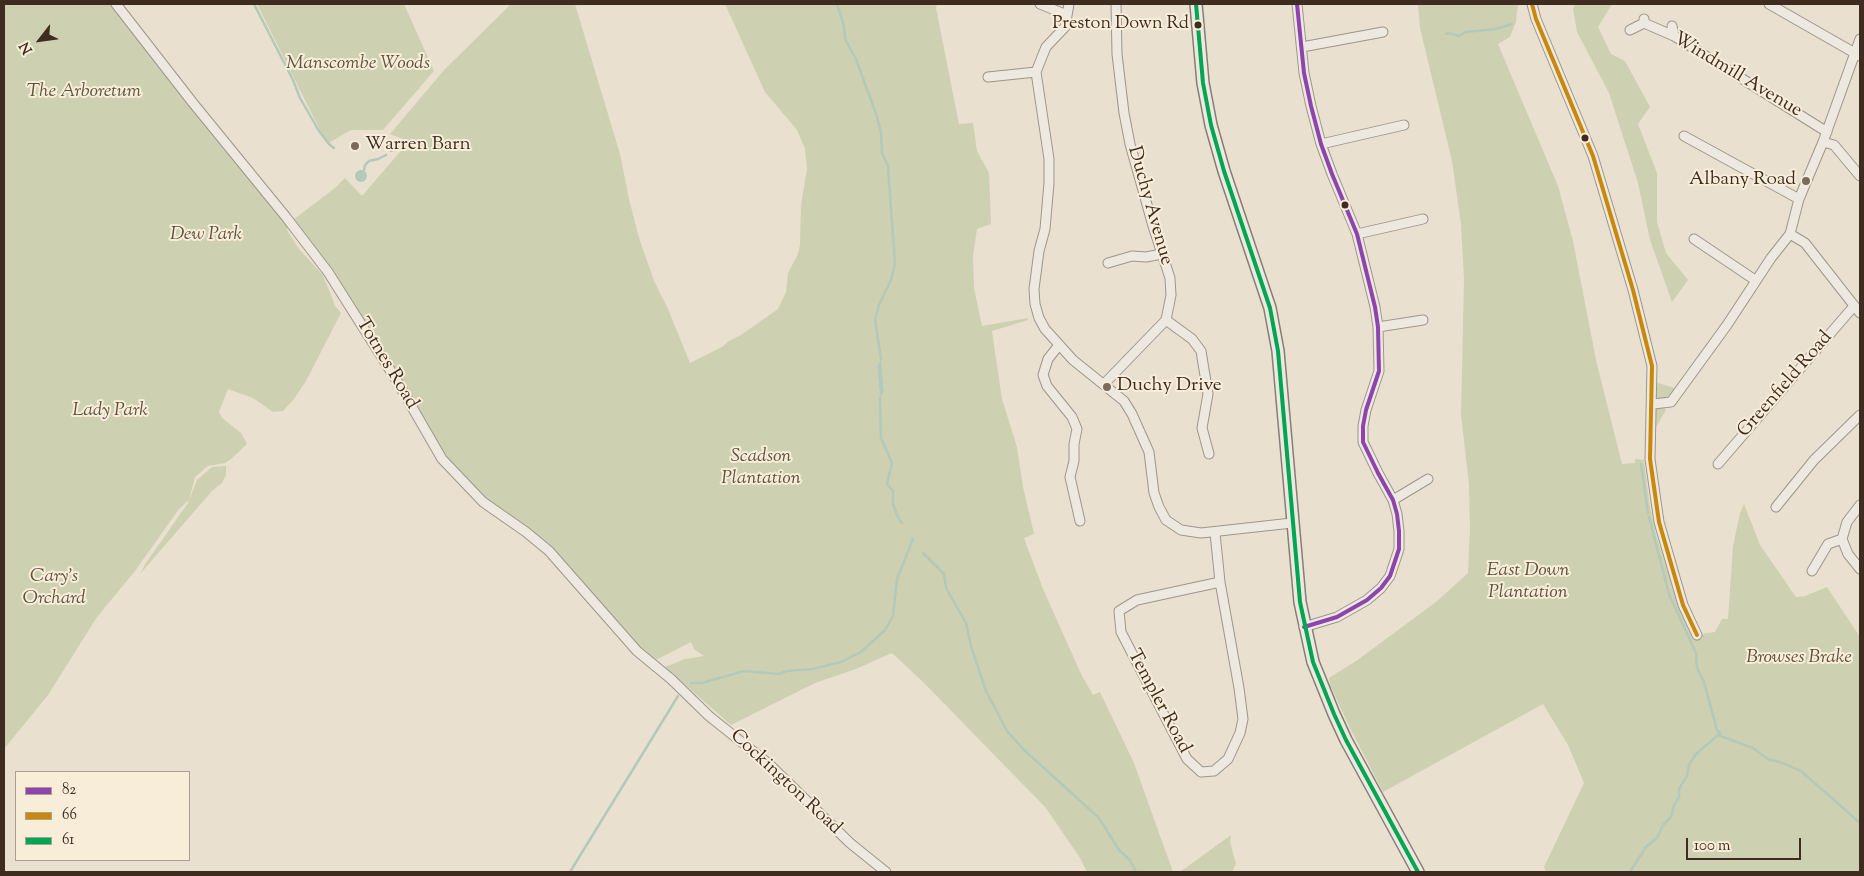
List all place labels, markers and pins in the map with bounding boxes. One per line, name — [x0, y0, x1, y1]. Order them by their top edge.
place label: Preston Down Rd — [1052, 14, 1189, 36]
marker: Preston Down Rd — [1193, 20, 1203, 30]
unlabelled marker — [1580, 133, 1590, 143]
place label: Warren Barn — [365, 135, 471, 157]
marker: Warren Barn — [349, 140, 361, 152]
place label: Albany Road — [1689, 170, 1796, 192]
marker: Albany Road — [1800, 175, 1812, 187]
unlabelled marker — [1340, 200, 1350, 210]
place label: Duchy Drive — [1117, 376, 1222, 398]
marker: Duchy Drive — [1101, 381, 1113, 393]

